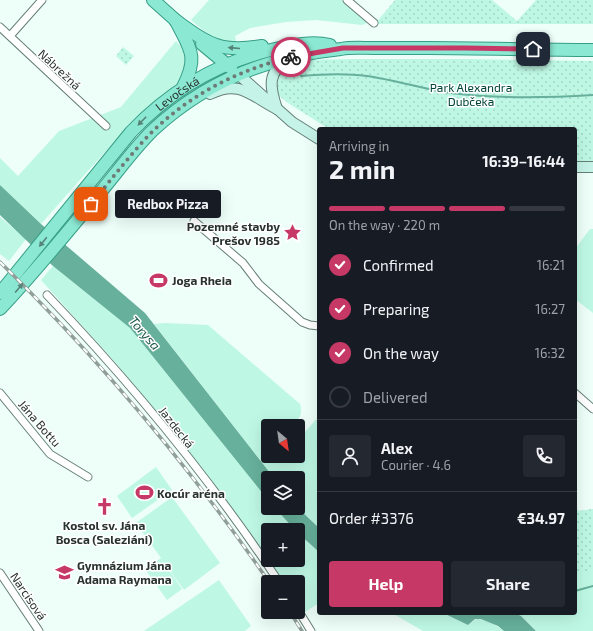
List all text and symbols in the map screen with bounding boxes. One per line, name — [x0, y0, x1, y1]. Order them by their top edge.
pin — [516, 32, 550, 66]
courier — [271, 37, 311, 77]
icon: home — [522, 38, 544, 60]
one-way arrow — [228, 45, 241, 52]
street label: Nábrežná — [36, 46, 84, 92]
icon: bike — [280, 46, 302, 68]
street label: Levočská — [152, 73, 202, 113]
park label: Park Alexandra Dubčeka — [430, 80, 512, 108]
one-way arrow — [137, 116, 147, 126]
text: Arriving in — [329, 138, 389, 154]
text: 16:39–16:44 — [482, 152, 565, 170]
text: 2 min — [329, 153, 395, 184]
pin — [74, 187, 108, 221]
callout: Redbox Pizza — [115, 190, 221, 218]
icon: bag — [80, 193, 102, 215]
text: Redbox Pizza — [127, 196, 209, 212]
text: On the way · 220 m — [329, 217, 440, 233]
place label: Pozemné stavby Prešov 1985 — [187, 219, 280, 247]
place icon: Pozemné stavby Prešov 1985 — [283, 223, 303, 243]
one-way arrow — [38, 236, 47, 247]
icon: check — [329, 254, 351, 276]
text: Confirmed — [363, 256, 434, 274]
text: 16:21 — [537, 257, 565, 273]
sports icon: Joga Rheia — [149, 270, 169, 290]
place label: Joga Rheia — [172, 273, 232, 287]
one-way arrow — [14, 283, 23, 294]
icon: check — [329, 298, 351, 320]
text: Preparing — [363, 300, 429, 318]
text: 16:27 — [535, 301, 565, 317]
water label: Torysa — [126, 313, 164, 353]
icon: check — [329, 342, 351, 364]
text: On the way — [363, 344, 439, 362]
text: 16:32 — [535, 345, 565, 361]
text: Delivered — [363, 388, 428, 406]
street label: Jána Bottu — [16, 397, 64, 449]
street label: Jazdecká — [157, 404, 197, 450]
north arrow — [261, 419, 305, 463]
map controls — [261, 419, 305, 619]
button: person — [329, 435, 371, 477]
button: phone — [523, 435, 565, 477]
text: Alex — [381, 439, 413, 457]
text: Courier · 4.6 — [381, 457, 451, 473]
button: layers — [261, 471, 305, 515]
sports icon: Kocúr aréna — [134, 483, 154, 503]
place label: Kocúr aréna — [157, 486, 225, 500]
church icon: Kostol sv. Jána Bosca (Saleziáni) — [94, 496, 114, 516]
text: Order #3376 — [329, 509, 414, 527]
text: €34.97 — [517, 509, 565, 527]
place label: Kostol sv. Jána Bosca (Saleziáni) — [56, 518, 152, 546]
button: + — [261, 523, 305, 567]
place label: Gymnázium Jána Adama Raymana — [77, 558, 172, 587]
button: Help — [329, 561, 443, 607]
button: Share — [451, 561, 565, 607]
school or university icon: Gymnázium Jána Adama Raymana — [54, 562, 74, 582]
street label: Narcisová — [8, 570, 50, 622]
button: − — [261, 575, 305, 619]

